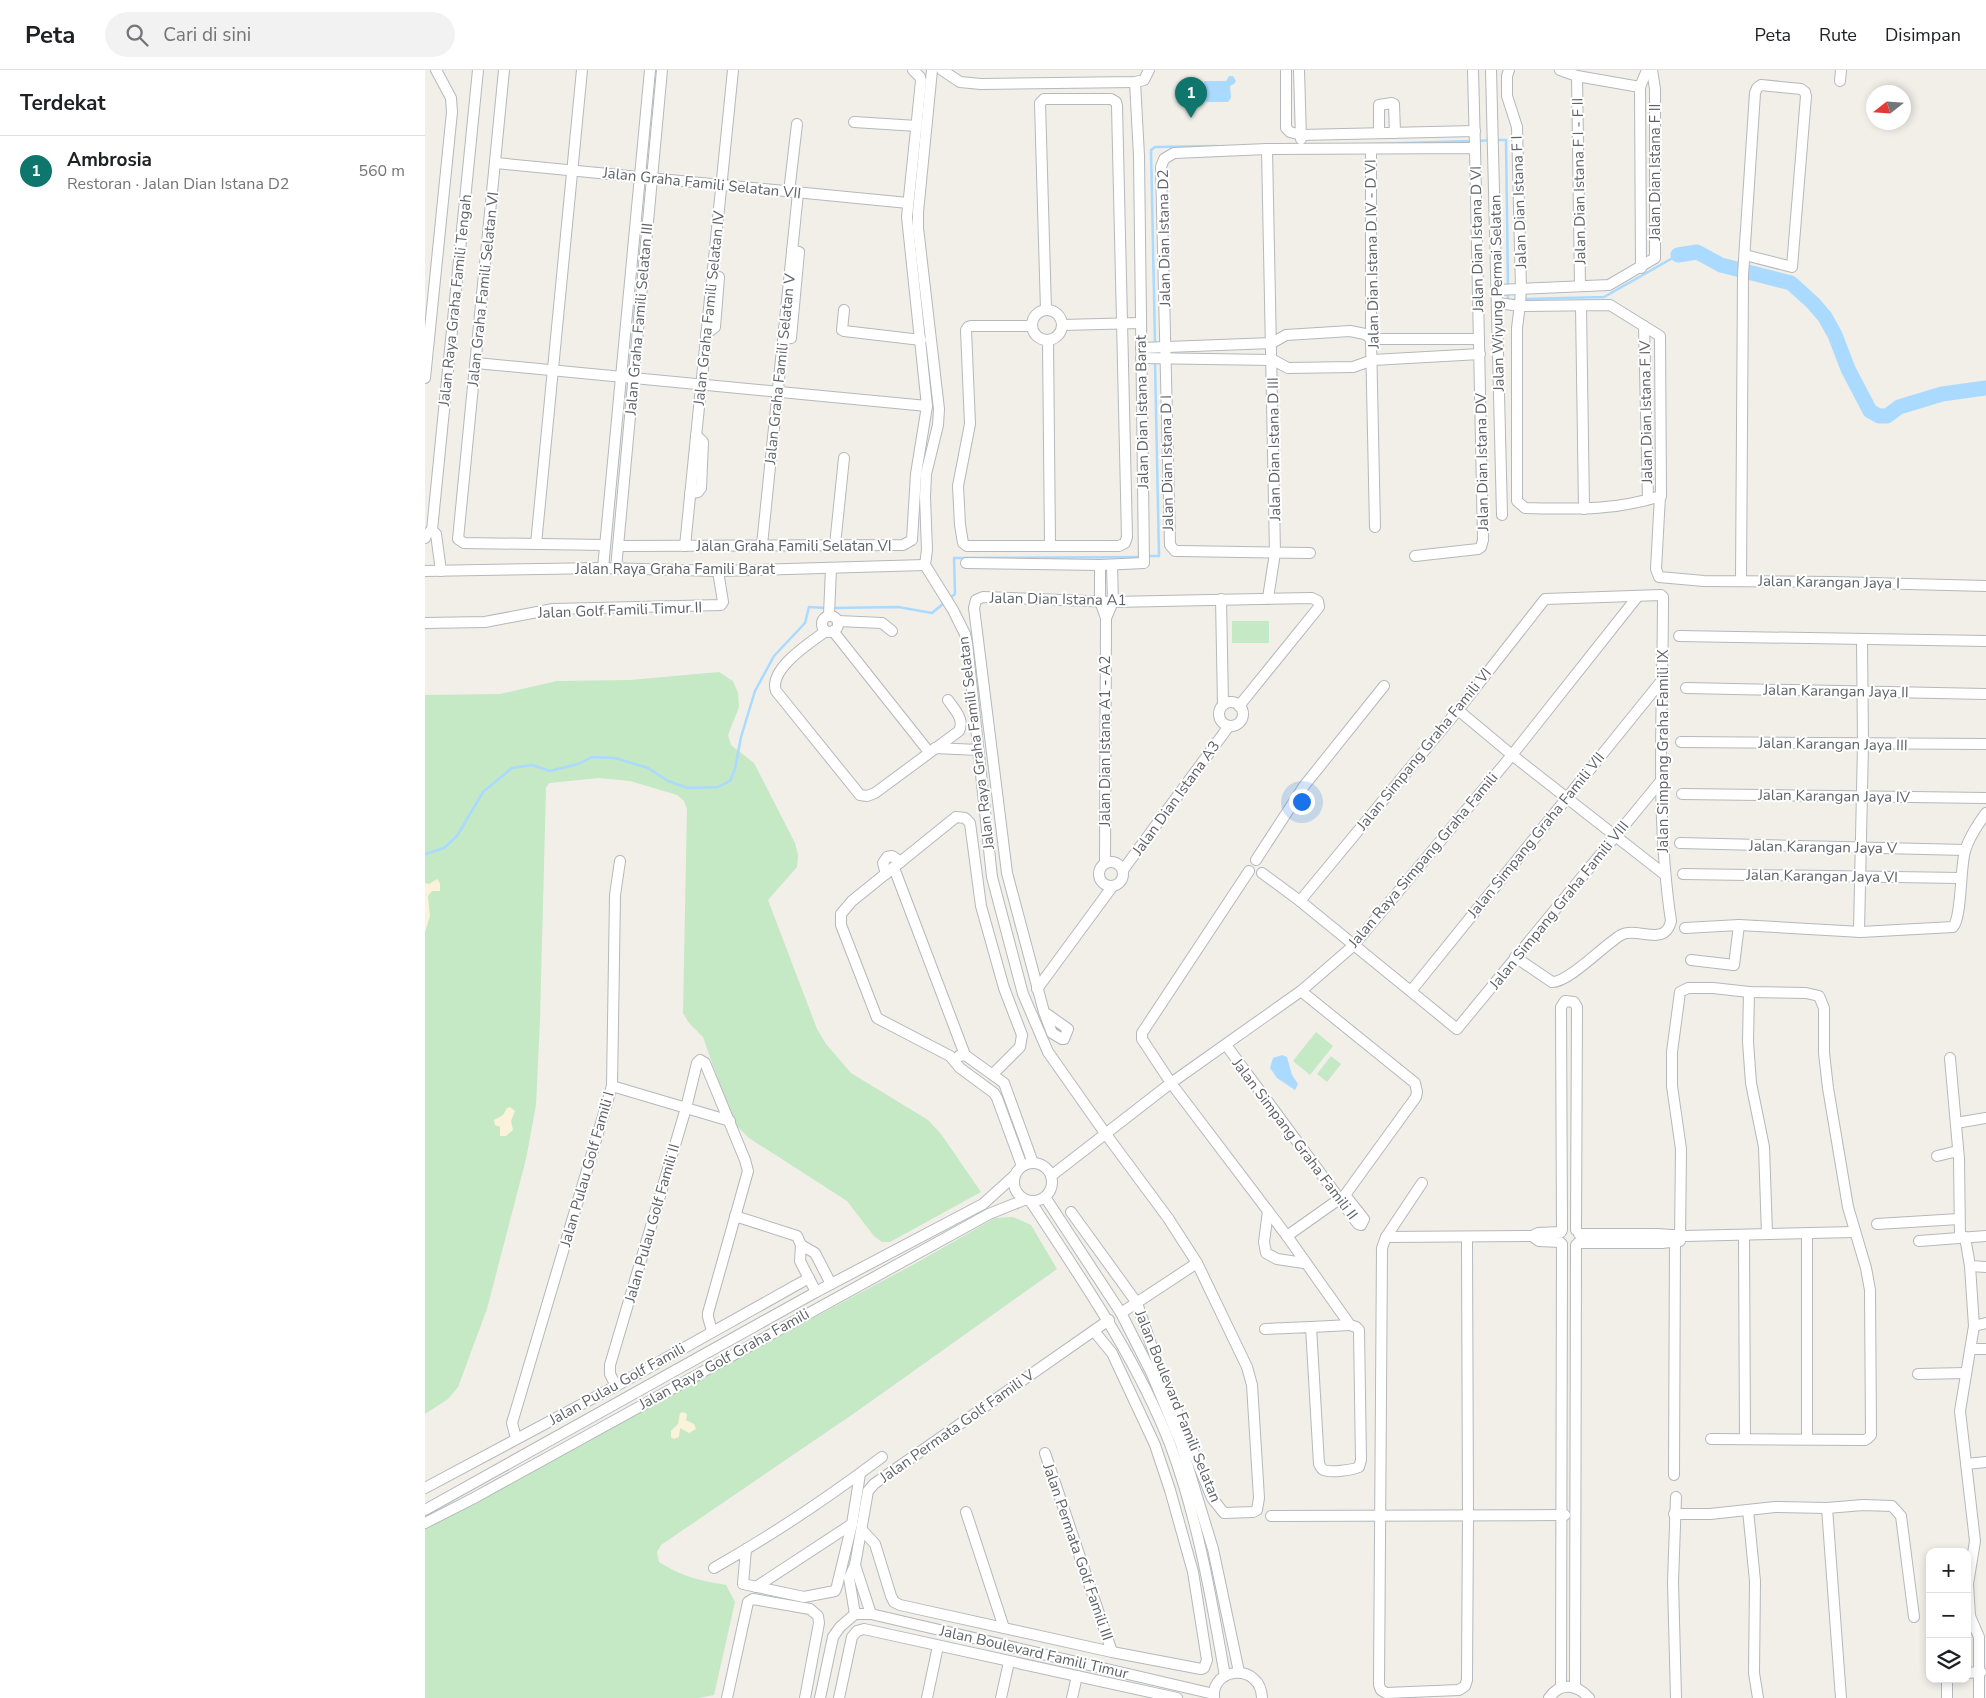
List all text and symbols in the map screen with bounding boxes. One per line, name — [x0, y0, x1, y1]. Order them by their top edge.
search box — [105, 12, 455, 57]
text: Peta — [25, 19, 75, 51]
icon: search — [123, 21, 151, 49]
text: Cari di sini — [163, 22, 251, 48]
text: Peta — [1755, 23, 1791, 47]
text: Rute — [1819, 23, 1857, 47]
text: Disimpan — [1885, 23, 1961, 47]
pin: 1 — [1175, 77, 1207, 118]
north arrow — [1866, 85, 1911, 130]
text: Terdekat — [20, 89, 106, 117]
street label: Jalan Dian Istana F I - F II — [1568, 97, 1590, 266]
street label: Jalan Dian Istana F II — [1645, 104, 1665, 241]
street label: Jalan Dian Istana F I — [1507, 135, 1531, 270]
text: Ambrosia — [67, 147, 152, 173]
street label: Jalan Dian Istana D IV - D VI — [1360, 159, 1384, 350]
text: 1 — [31, 160, 41, 182]
text: 560 m — [358, 160, 405, 182]
street label: Jalan Graha Famili Selatan VII — [601, 163, 802, 203]
street label: Jalan Dian Istana D VI — [1466, 166, 1488, 313]
street label: Jalan Dian Istana D2 — [1153, 169, 1175, 308]
text: Restoran · Jalan Dian Istana D2 — [67, 173, 289, 195]
street label: Jalan Graha Famili Selatan VI — [463, 191, 503, 388]
street label: Jalan Raya Graha Famili Tengah — [434, 193, 476, 408]
street label: Jalan Wiyung Permai Selatan — [1485, 194, 1509, 393]
street label: Jalan Graha Famili Selatan IV — [689, 209, 729, 407]
street label: Jalan Graha Famili Selatan III — [621, 222, 657, 417]
street label: Jalan Graha Famili Selatan V — [760, 272, 800, 466]
street label: Jalan Dian Istana Barat — [1131, 334, 1153, 490]
street label: Jalan Dian Istana F IV — [1635, 340, 1657, 485]
street label: Jalan Dian Istana D III — [1263, 377, 1285, 522]
street label: Jalan Dian Istana DV — [1471, 392, 1493, 532]
street label: Jalan Dian Istana D I — [1156, 395, 1178, 532]
street label: Jalan Graha Famili Selatan VI — [695, 536, 892, 556]
street label: Jalan Raya Graha Famili Barat — [574, 559, 776, 579]
street label: Jalan Karangan Jaya I — [1757, 571, 1900, 593]
street label: Jalan Dian Istana A1 — [988, 588, 1127, 610]
street label: Jalan Golf Famili Timur II — [536, 597, 703, 623]
street label: Jalan Raya Graha Famili Selatan — [953, 635, 999, 852]
street label: Jalan Simpang Graha Famili IX — [1653, 649, 1673, 854]
street label: Jalan Dian Istana A1 - A2 — [1095, 656, 1115, 827]
street label: Jalan Simpang Graha Famili VI — [1352, 664, 1496, 835]
street label: Jalan Karangan Jaya II — [1762, 680, 1909, 702]
street label: Jalan Karangan Jaya III — [1757, 733, 1908, 755]
street label: Jalan Dian Istana A3 — [1127, 737, 1224, 860]
street label: Jalan Simpang Graha Famili VII — [1462, 748, 1609, 923]
street label: Jalan Raya Simpang Graha Famili — [1343, 768, 1502, 953]
street label: Jalan Karangan Jaya IV — [1757, 785, 1911, 807]
your location — [1289, 789, 1315, 815]
street label: Jalan Simpang Graha Famili VIII — [1484, 817, 1633, 994]
street label: Jalan Karangan Jaya V — [1748, 836, 1898, 858]
street label: Jalan Karangan Jaya VI — [1745, 865, 1898, 887]
street label: Jalan Simpang Graha Famili II — [1227, 1053, 1362, 1224]
street label: Jalan Pulau Golf Famili I — [555, 1089, 619, 1250]
street label: Jalan Pulau Golf Famili II — [619, 1141, 684, 1306]
street label: Jalan Raya Golf Graha Famili — [634, 1304, 813, 1415]
street label: Jalan Boulevard Famili Selatan — [1130, 1306, 1226, 1505]
street label: Jalan Pulau Golf Famili — [545, 1338, 689, 1430]
street label: Jalan Permata Golf Famili V — [875, 1364, 1039, 1488]
street label: Jalan Permata Golf Famili III — [1038, 1460, 1118, 1643]
map controls — [1926, 1548, 1971, 1683]
button: + — [1926, 1548, 1971, 1593]
button: − — [1926, 1593, 1971, 1638]
street label: Jalan Boulevard Famili Timur — [937, 1620, 1131, 1684]
button: layers — [1926, 1638, 1971, 1683]

